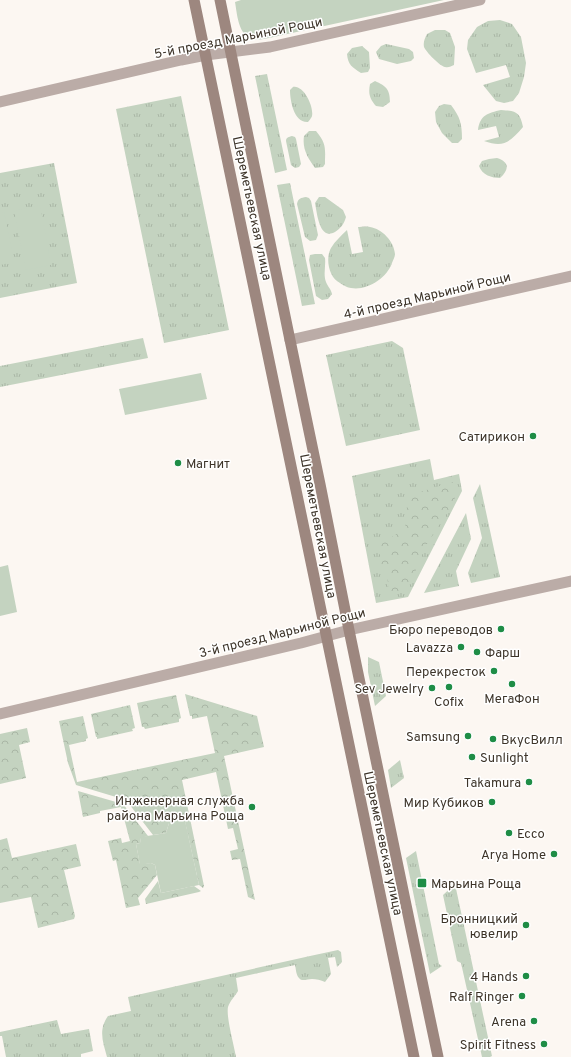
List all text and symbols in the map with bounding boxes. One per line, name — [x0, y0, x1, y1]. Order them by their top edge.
street label: 5-й проезд Марьиной Рощи — [153, 15, 324, 63]
street label: Шереметьевская улица — [228, 135, 274, 282]
street label: 4-й проезд Марьиной Рощи — [342, 270, 513, 324]
place label: Сатирикон — [459, 430, 525, 446]
marker: Сатирикон — [528, 431, 538, 441]
street label: Шереметьевская улица — [295, 453, 339, 600]
place label: Магнит — [186, 457, 230, 473]
marker: Магнит — [173, 458, 183, 468]
street label: 3-й проезд Марьиной Рощи — [198, 606, 367, 662]
place label: Бюро переводов — [389, 623, 493, 639]
marker: Бюро переводов — [496, 624, 506, 634]
place label: Lavazza — [406, 641, 453, 657]
marker: Lavazza — [456, 642, 466, 652]
place label: Фарш — [485, 646, 520, 662]
marker: Фарш — [472, 647, 482, 657]
place label: Перекресток — [406, 665, 486, 681]
marker: Перекресток — [489, 666, 499, 676]
marker: МегаФон — [507, 679, 517, 689]
place label: Sev Jewelry — [354, 682, 424, 698]
marker: Cofix — [444, 682, 454, 692]
marker: Sev Jewelry — [427, 683, 437, 693]
place label: МегаФон — [484, 692, 540, 708]
place label: Cofix — [434, 695, 464, 711]
place label: Samsung — [406, 730, 460, 746]
marker: Samsung — [463, 731, 473, 741]
place label: ВкусВилл — [501, 733, 563, 749]
marker: ВкусВилл — [488, 734, 498, 744]
place label: Sunlight — [480, 751, 529, 767]
marker: Sunlight — [467, 752, 477, 762]
street label: Шереметьевская улица — [359, 770, 405, 917]
place label: Takamura — [464, 776, 521, 792]
marker: Takamura — [524, 777, 534, 787]
place label: Инженерная служба района Марьина Роща — [107, 794, 244, 825]
place label: Мир Кубиков — [404, 796, 484, 812]
marker: Мир Кубиков — [487, 797, 497, 807]
marker: Инженерная служба района Марьина Роща — [247, 802, 257, 812]
place label: Ecco — [517, 827, 545, 843]
marker: Ecco — [504, 828, 514, 838]
place label: Arya Home — [481, 848, 546, 864]
marker: Arya Home — [549, 849, 559, 859]
marker: Марьина Роща — [416, 877, 428, 889]
place label: Марьина Роща — [431, 877, 521, 893]
place label: Бронницкий ювелир — [441, 912, 518, 943]
marker: Бронницкий ювелир — [521, 920, 531, 930]
place label: 4 Hands — [470, 970, 518, 986]
marker: 4 Hands — [521, 971, 531, 981]
place label: Ralf Ringer — [449, 990, 514, 1006]
marker: Ralf Ringer — [517, 991, 527, 1001]
place label: Arena — [491, 1015, 526, 1031]
marker: Arena — [529, 1016, 539, 1026]
place label: Spirit Fitness — [460, 1038, 536, 1054]
marker: Spirit Fitness — [539, 1039, 549, 1049]

